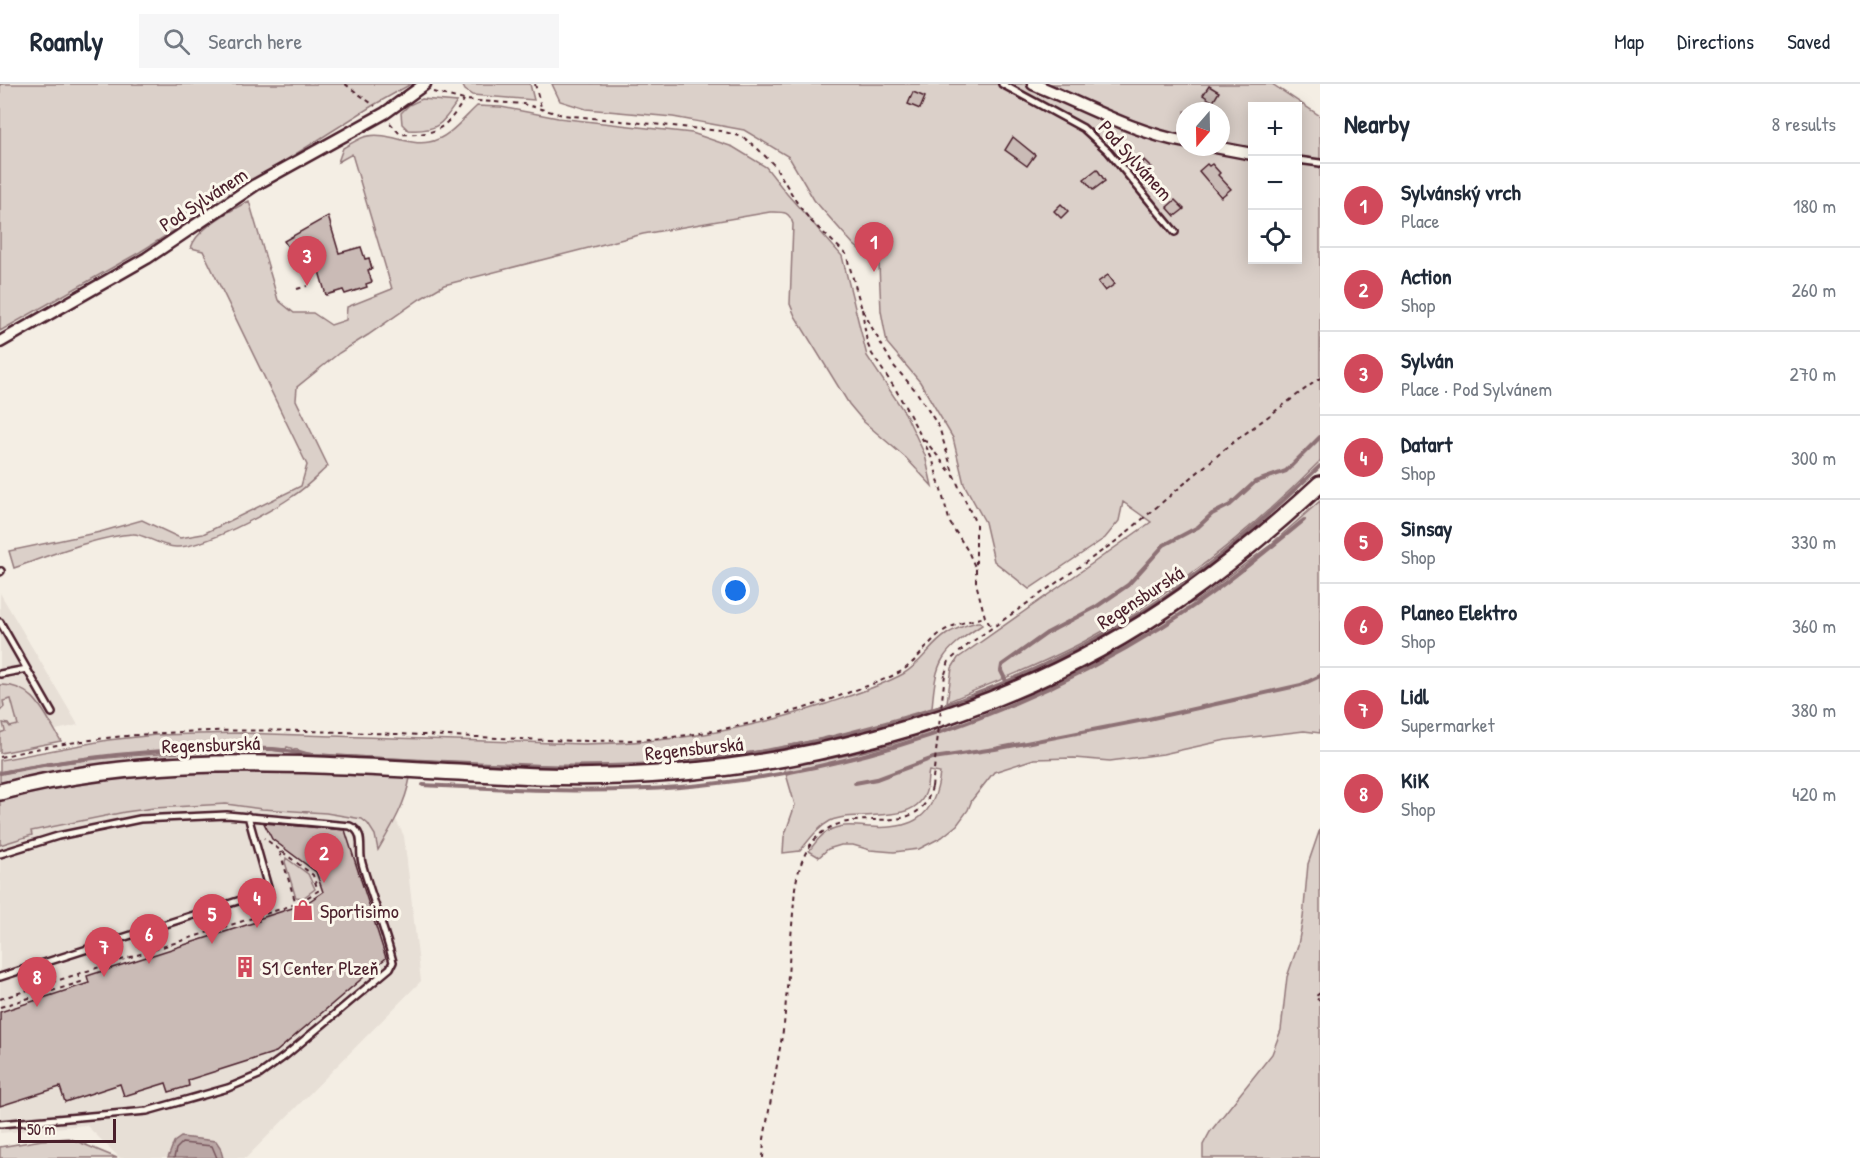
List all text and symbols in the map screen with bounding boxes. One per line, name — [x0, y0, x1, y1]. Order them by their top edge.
search box — [139, 14, 559, 68]
text: Roamly — [30, 22, 103, 60]
icon: search — [160, 25, 193, 58]
text: Search here — [208, 26, 302, 56]
text: Map — [1614, 27, 1644, 56]
text: Directions — [1677, 27, 1754, 56]
text: Saved — [1787, 27, 1830, 56]
north arrow — [1176, 102, 1230, 156]
map controls — [1248, 102, 1302, 264]
button: + — [1248, 102, 1302, 156]
text: Nearby — [1344, 106, 1410, 141]
text: 8 results — [1771, 110, 1836, 137]
street label: Pod Sylvánem — [1093, 114, 1179, 206]
button: − — [1248, 156, 1302, 210]
street label: Pod Sylvánem — [154, 161, 252, 237]
text: Sylvánský vrch — [1401, 177, 1521, 207]
text: 1 — [1360, 192, 1367, 219]
text: 180 m — [1793, 192, 1836, 219]
text: Place — [1401, 207, 1440, 234]
button: locate — [1248, 210, 1302, 264]
pin: 1 — [854, 222, 894, 272]
pin: 3 — [288, 236, 326, 286]
text: Action — [1401, 261, 1452, 291]
text: 2 — [1359, 276, 1368, 303]
text: 260 m — [1792, 276, 1836, 303]
text: Shop — [1401, 291, 1435, 318]
text: Sylván — [1401, 345, 1454, 375]
text: 3 — [1359, 360, 1368, 387]
text: 270 m — [1790, 360, 1836, 387]
text: Place · Pod Sylvánem — [1401, 375, 1552, 402]
text: Datart — [1401, 429, 1452, 459]
text: 4 — [1360, 444, 1367, 471]
text: 300 m — [1791, 444, 1836, 471]
text: Shop — [1401, 459, 1435, 486]
text: Sinsay — [1401, 513, 1452, 543]
text: 5 — [1359, 528, 1368, 555]
text: 330 m — [1791, 528, 1836, 555]
text: Shop — [1401, 543, 1435, 570]
street label: Regensburská — [1091, 559, 1189, 635]
your location — [721, 576, 750, 605]
text: Planeo Elektro — [1401, 597, 1517, 627]
text: 6 — [1360, 612, 1367, 639]
text: 360 m — [1792, 612, 1836, 639]
text: Shop — [1401, 627, 1435, 654]
text: Lidl — [1401, 681, 1429, 711]
text: 7 — [1359, 696, 1368, 723]
text: 380 m — [1791, 696, 1836, 723]
text: Supermarket — [1401, 711, 1495, 738]
street label: Regensburská — [161, 729, 261, 759]
street label: Regensburská — [644, 729, 745, 767]
text: KiK — [1401, 765, 1429, 795]
text: 8 — [1359, 780, 1368, 807]
text: 420 m — [1792, 780, 1836, 807]
text: Shop — [1401, 795, 1435, 822]
pin: 2 — [304, 834, 344, 883]
pin: 4 — [238, 878, 276, 928]
pin: 5 — [192, 894, 232, 944]
place label: Sportisimo — [320, 897, 399, 924]
shop icon: Sportisimo — [291, 898, 315, 922]
pin: 6 — [130, 914, 168, 964]
pin: 7 — [84, 928, 124, 977]
place label: S1 Center Plzeň — [262, 954, 379, 981]
building icon: S1 Center Plzeň — [233, 955, 257, 979]
pin: 8 — [18, 958, 57, 1007]
scale bar — [18, 1116, 116, 1144]
text: 50 m — [27, 1118, 56, 1140]

